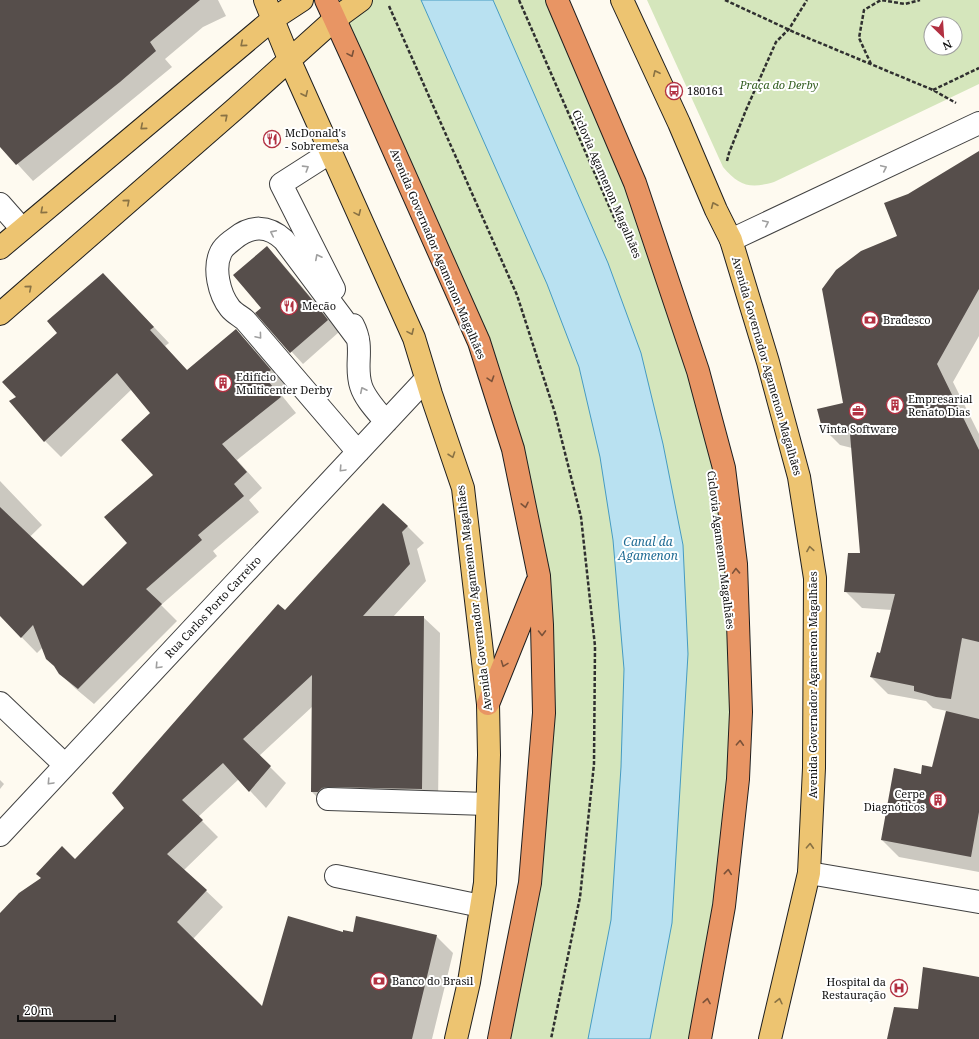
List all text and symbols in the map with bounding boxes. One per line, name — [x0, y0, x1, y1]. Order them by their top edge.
north arrow — [923, 16, 963, 56]
text: N — [940, 37, 955, 54]
one-way arrow — [240, 40, 247, 47]
one-way arrow — [346, 50, 354, 57]
one-way arrow — [653, 69, 661, 77]
park label: Praça do Derby — [739, 77, 818, 92]
bus stop icon: 180161 — [664, 81, 684, 101]
place label: 180161 — [687, 83, 724, 98]
one-way arrow — [300, 90, 308, 98]
street label: Ciclovia Agamenon Magalhães — [569, 107, 646, 260]
one-way arrow — [220, 114, 228, 121]
one-way arrow — [140, 123, 147, 130]
place label: McDonald's - Sobremesa — [285, 125, 349, 153]
restaurant icon: McDonald's - Sobremesa — [262, 129, 282, 149]
street label: Avenida Governador Agamenon Magalhães — [387, 146, 490, 361]
one-way arrow — [302, 165, 309, 173]
one-way arrow — [879, 165, 887, 173]
one-way arrow — [122, 200, 130, 207]
one-way arrow — [711, 201, 719, 209]
one-way arrow — [40, 206, 48, 213]
one-way arrow — [353, 209, 361, 217]
one-way arrow — [762, 220, 769, 228]
one-way arrow — [270, 230, 277, 238]
one-way arrow — [315, 254, 322, 261]
street label: Avenida Governador Agamenon Magalhães — [729, 255, 806, 477]
one-way arrow — [25, 286, 32, 293]
restaurant icon: Mecão — [279, 296, 299, 316]
place label: Mecão — [302, 298, 336, 313]
bank icon: Bradesco — [860, 310, 880, 330]
place label: Bradesco — [883, 312, 931, 327]
one-way arrow — [407, 328, 415, 335]
one-way arrow — [254, 331, 261, 339]
place label: Edifício Multicenter Derby — [236, 369, 333, 397]
building icon: Edifício Multicenter Derby — [213, 373, 233, 393]
one-way arrow — [486, 376, 495, 383]
one-way arrow — [360, 387, 368, 395]
place label: Empresarial Renato Dias — [908, 391, 973, 419]
building icon: Empresarial Renato Dias — [885, 395, 905, 415]
office icon: Vinta Software — [848, 401, 868, 421]
place label: Vinta Software — [819, 421, 897, 436]
one-way arrow — [447, 452, 455, 459]
one-way arrow — [340, 464, 347, 472]
street label: Ciclovia Agamenon Magalhães — [704, 470, 739, 630]
street label: Avenida Governador Agamenon Magalhães — [452, 484, 495, 712]
one-way arrow — [520, 501, 528, 508]
water label: Canal da Agamenon — [617, 533, 678, 564]
one-way arrow — [807, 546, 815, 552]
street label: Rua Carlos Porto Carreiro — [161, 552, 264, 661]
one-way arrow — [732, 568, 740, 574]
street label: Avenida Governador Agamenon Magalhães — [805, 571, 820, 799]
one-way arrow — [538, 630, 546, 636]
one-way arrow — [155, 661, 163, 669]
one-way arrow — [501, 661, 509, 668]
one-way arrow — [735, 740, 744, 746]
one-way arrow — [48, 777, 55, 784]
place label: Cerpe Diagnóticos — [864, 786, 925, 814]
building icon: Cerpe Diagnóticos — [928, 790, 948, 810]
one-way arrow — [806, 843, 815, 849]
one-way arrow — [723, 869, 732, 875]
bank icon: Banco do Brasil — [369, 971, 389, 991]
place label: Banco do Brasil — [392, 973, 474, 988]
place label: Hospital da Restauração — [822, 974, 886, 1002]
hospital icon: Hospital da Restauração — [889, 978, 909, 998]
scale bar — [18, 997, 115, 1023]
one-way arrow — [702, 997, 711, 1004]
one-way arrow — [775, 998, 783, 1004]
text: 20 m — [24, 1002, 52, 1019]

